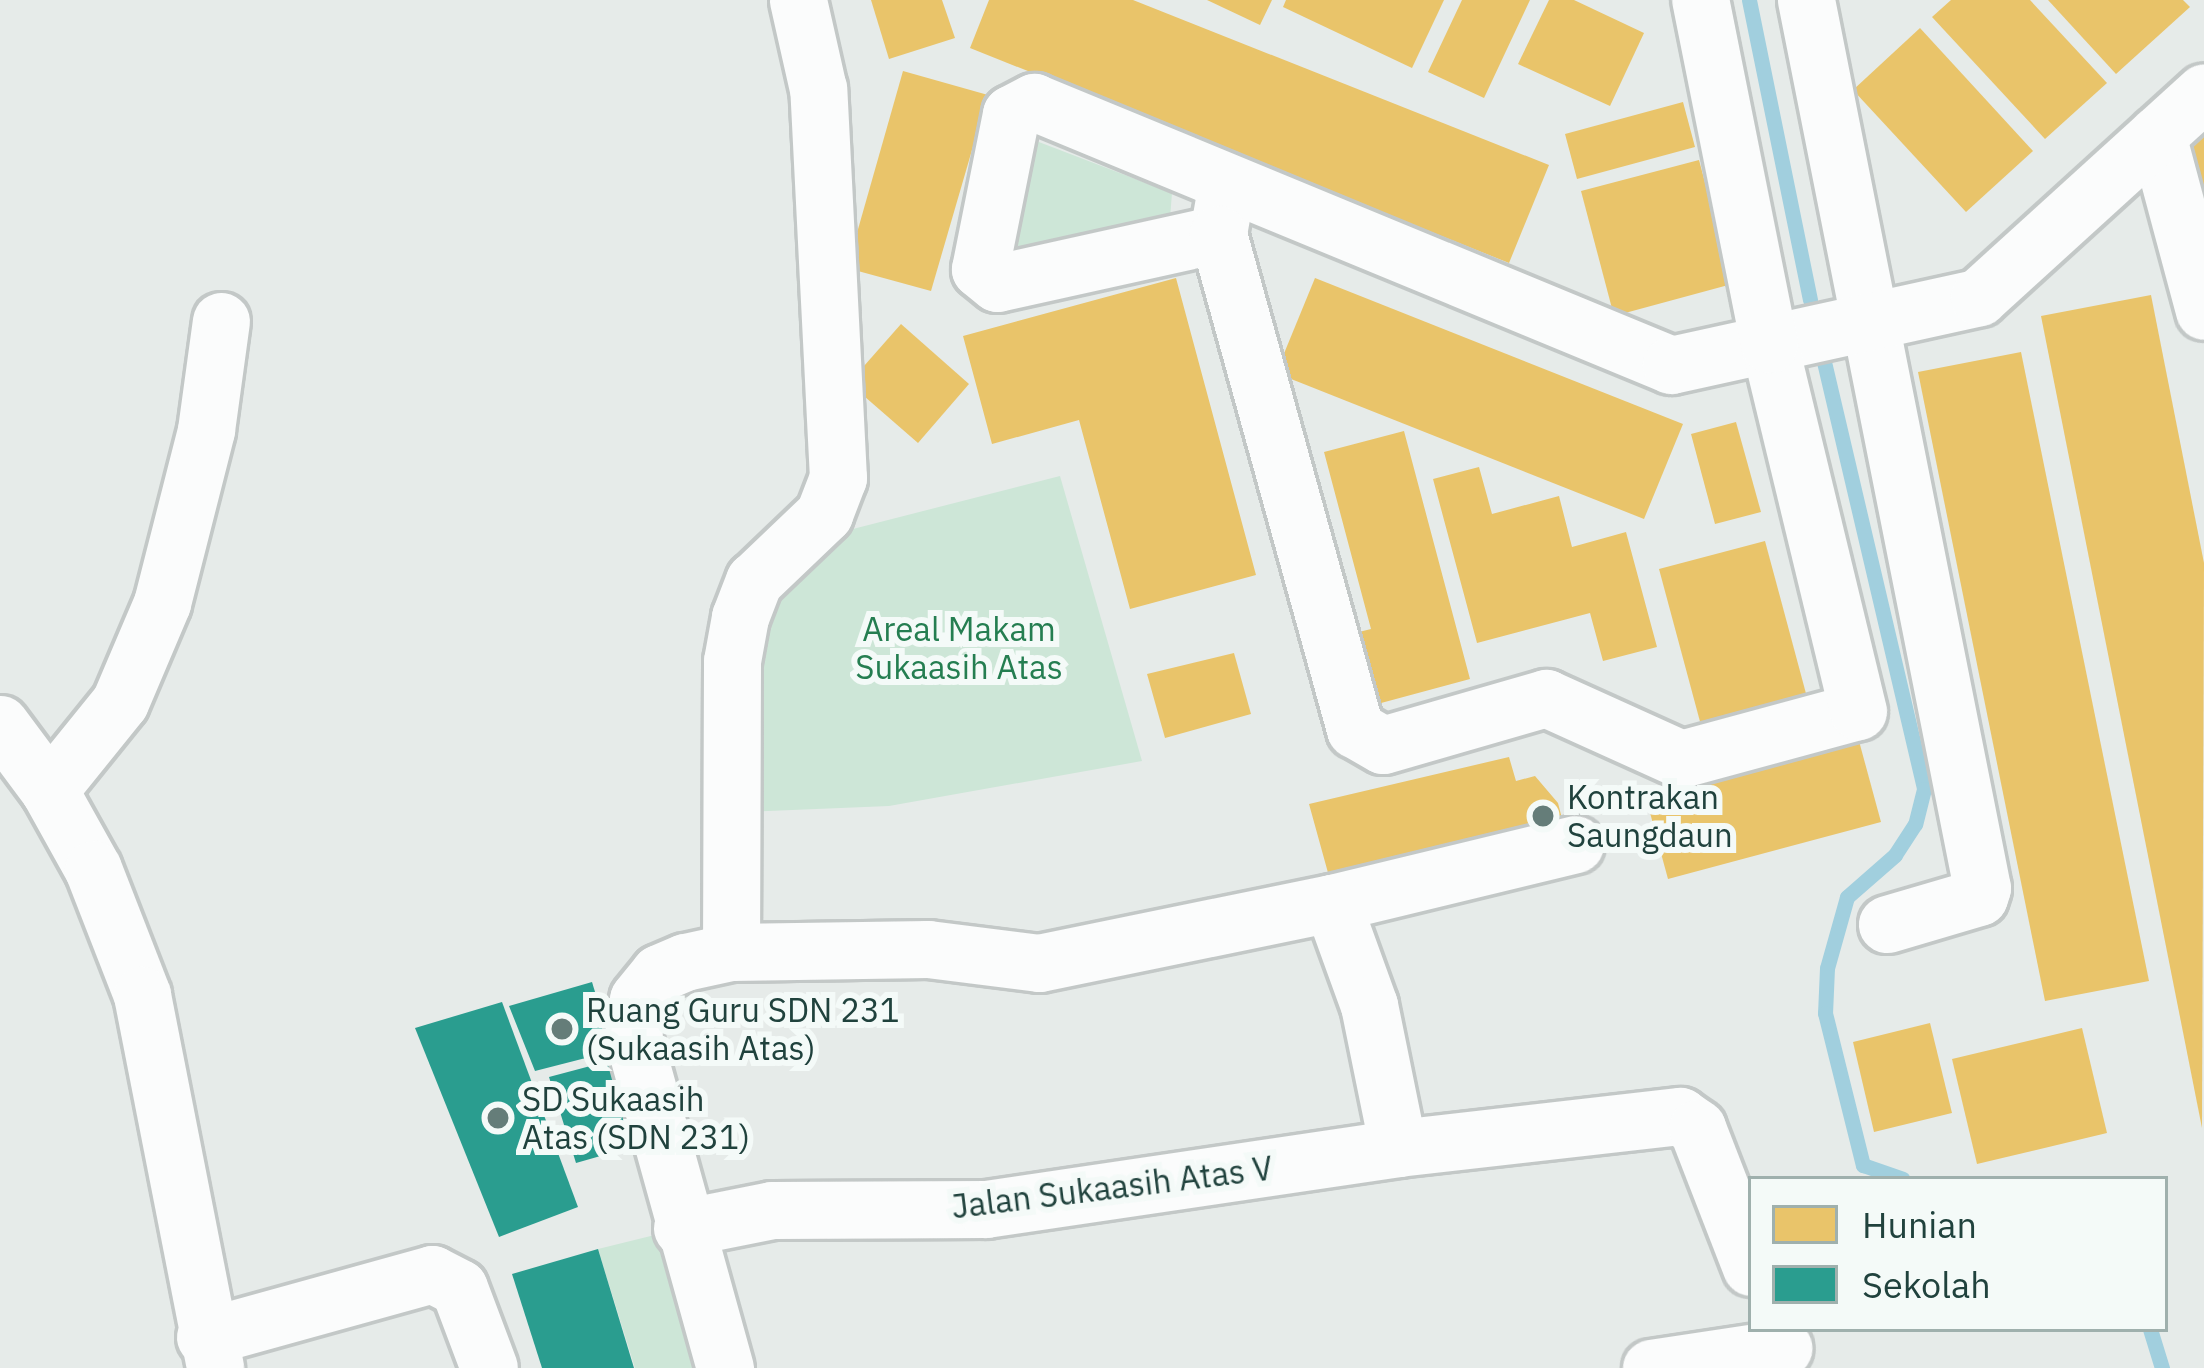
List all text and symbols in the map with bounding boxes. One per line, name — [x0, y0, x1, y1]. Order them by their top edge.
park label: Areal Makam Sukaasih Atas — [855, 609, 1063, 687]
place label: Kontrakan Saungdaun — [1567, 777, 1733, 855]
marker: Kontrakan Saungdaun — [1530, 803, 1556, 829]
place label: Ruang Guru SDN 231 (Sukaasih Atas) — [586, 990, 900, 1068]
marker: Ruang Guru SDN 231 (Sukaasih Atas) — [549, 1016, 575, 1042]
place label: SD Sukaasih Atas (SDN 231) — [522, 1079, 750, 1157]
marker: SD Sukaasih Atas (SDN 231) — [485, 1105, 511, 1131]
street label: Jalan Sukaasih Atas V — [949, 1148, 1275, 1226]
legend — [1748, 1176, 2168, 1332]
text: Hunian — [1862, 1201, 1977, 1248]
text: Sekolah — [1862, 1261, 1991, 1308]

